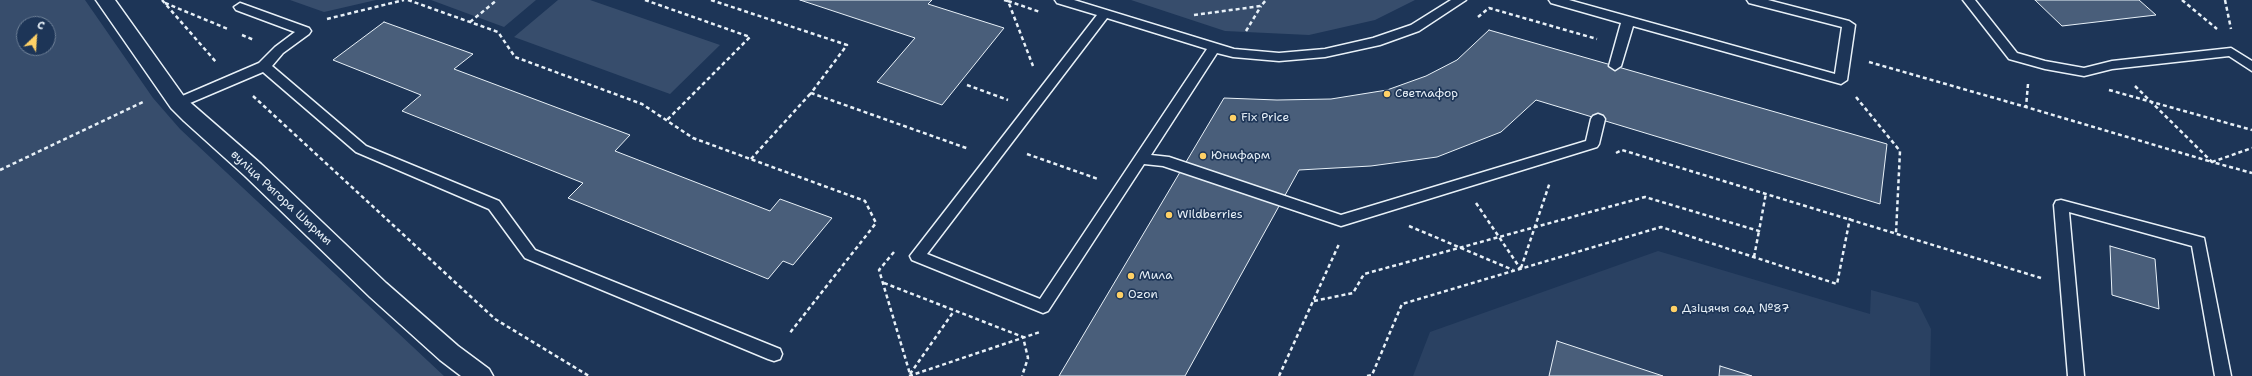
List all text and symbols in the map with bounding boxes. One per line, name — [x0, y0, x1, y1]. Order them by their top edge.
north arrow — [16, 16, 56, 56]
text: С — [35, 17, 47, 34]
place label: Светлафор — [1395, 87, 1458, 101]
marker: Светлафор — [1382, 89, 1392, 99]
place label: Fix Price — [1241, 111, 1289, 125]
marker: Fix Price — [1228, 113, 1238, 123]
street label: вуліца Рыгора Шырмы — [227, 147, 335, 249]
place label: Юнифарм — [1211, 149, 1270, 163]
marker: Юнифарм — [1198, 151, 1208, 161]
place label: Wildberries — [1177, 208, 1243, 222]
marker: Wildberries — [1164, 210, 1174, 220]
place label: Мила — [1139, 269, 1173, 283]
marker: Мила — [1126, 271, 1136, 281]
place label: Ozon — [1128, 288, 1158, 302]
marker: Ozon — [1115, 290, 1125, 300]
place label: Дзіцячы сад №87 — [1682, 302, 1789, 316]
marker: Дзіцячы сад №87 — [1669, 304, 1679, 314]

